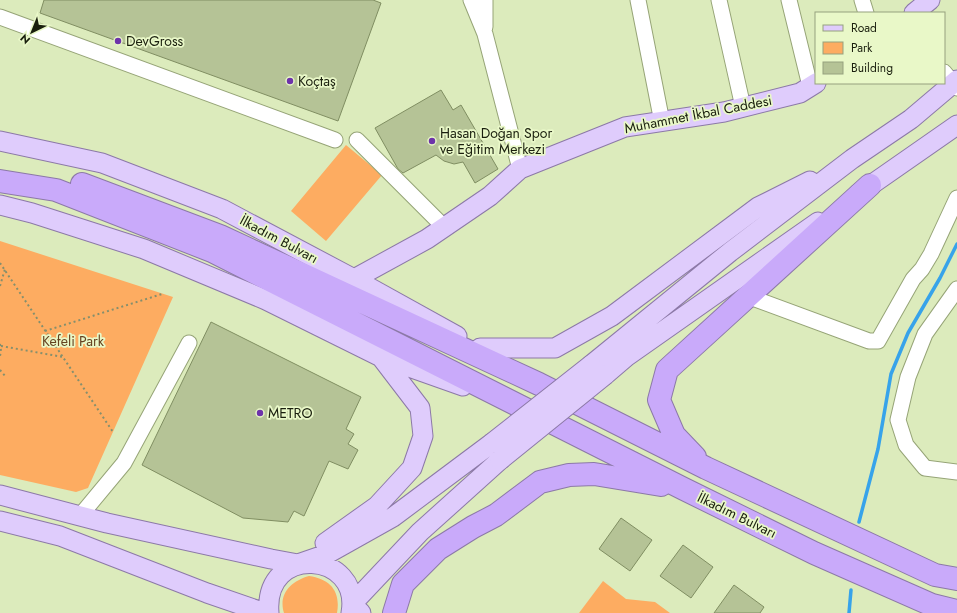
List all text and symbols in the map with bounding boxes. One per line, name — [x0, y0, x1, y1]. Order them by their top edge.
north arrow — [12, 12, 52, 52]
legend — [815, 12, 945, 84]
text: Road — [851, 19, 877, 37]
text: N — [17, 30, 34, 48]
place label: DevGross — [126, 31, 184, 51]
marker: DevGross — [113, 36, 123, 46]
text: Park — [851, 39, 873, 57]
text: Building — [851, 59, 893, 77]
place label: Koçtaş — [298, 71, 336, 91]
marker: Koçtaş — [285, 76, 295, 86]
street label: Muhammet İkbal Caddesi — [623, 90, 773, 138]
place label: Hasan Doğan Spor ve Eğitim Merkezi — [440, 123, 552, 159]
marker: Hasan Doğan Spor ve Eğitim Merkezi — [427, 136, 437, 146]
street label: İlkadım Bulvarı — [236, 210, 322, 268]
park label: Kefeli Park — [42, 331, 105, 351]
place label: METRO — [268, 403, 312, 423]
marker: METRO — [255, 408, 265, 418]
street label: İlkadım Bulvarı — [694, 487, 780, 543]

